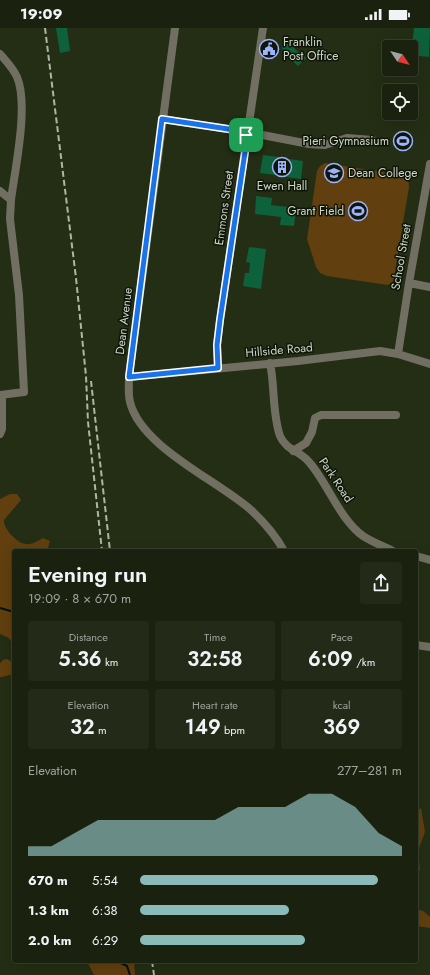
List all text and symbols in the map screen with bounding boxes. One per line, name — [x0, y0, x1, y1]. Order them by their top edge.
text: 19:09 — [20, 3, 62, 25]
place label: Franklin Post Office — [283, 33, 338, 65]
public building icon: Franklin Post Office — [258, 38, 280, 60]
north arrow — [382, 40, 418, 76]
map controls — [382, 40, 418, 120]
button: locate — [382, 84, 418, 120]
pin — [229, 118, 263, 152]
icon: arrive — [235, 124, 257, 146]
sports icon: Pieri Gymnasium — [392, 130, 414, 152]
place label: Pieri Gymnasium — [302, 132, 389, 150]
building icon: Ewen Hall — [271, 156, 293, 178]
school or university icon: Dean College — [323, 162, 345, 184]
place label: Dean College — [348, 164, 418, 182]
street label: Emmons Street — [210, 169, 238, 247]
place label: Ewen Hall — [257, 177, 307, 195]
sports icon: Grant Field — [347, 200, 369, 222]
place label: Grant Field — [287, 202, 344, 220]
street label: School Street — [386, 222, 416, 291]
street label: Dean Avenue — [111, 286, 137, 356]
street label: Hillside Road — [245, 338, 313, 362]
street label: Park Road — [314, 454, 358, 506]
text: Evening run — [28, 558, 147, 590]
button: share — [360, 562, 402, 604]
text: 19:09 · 8 × 670 m — [28, 589, 131, 608]
text: Distance — [69, 629, 108, 645]
text: Time — [204, 629, 226, 645]
text: Pace — [331, 629, 353, 645]
text: 5.36 — [58, 645, 102, 674]
text: 32:58 — [187, 645, 243, 674]
text: 6:09 — [308, 645, 353, 674]
text: km — [102, 654, 118, 670]
text: /km — [353, 654, 375, 670]
text: Elevation — [68, 697, 109, 713]
text: Heart rate — [192, 697, 238, 713]
text: kcal — [333, 697, 351, 713]
text: 32 — [70, 713, 95, 742]
text: 149 — [185, 713, 221, 742]
text: 369 — [323, 713, 360, 742]
text: m — [95, 722, 107, 738]
text: bpm — [221, 722, 245, 738]
text: Elevation — [28, 761, 77, 780]
text: 277–281 m — [337, 761, 402, 780]
text: 670 m — [28, 871, 68, 890]
text: 5:54 — [92, 871, 118, 890]
text: 1.3 km — [28, 901, 69, 920]
text: 6:38 — [92, 901, 118, 920]
text: 2.0 km — [28, 931, 71, 950]
text: 6:29 — [92, 931, 118, 950]

